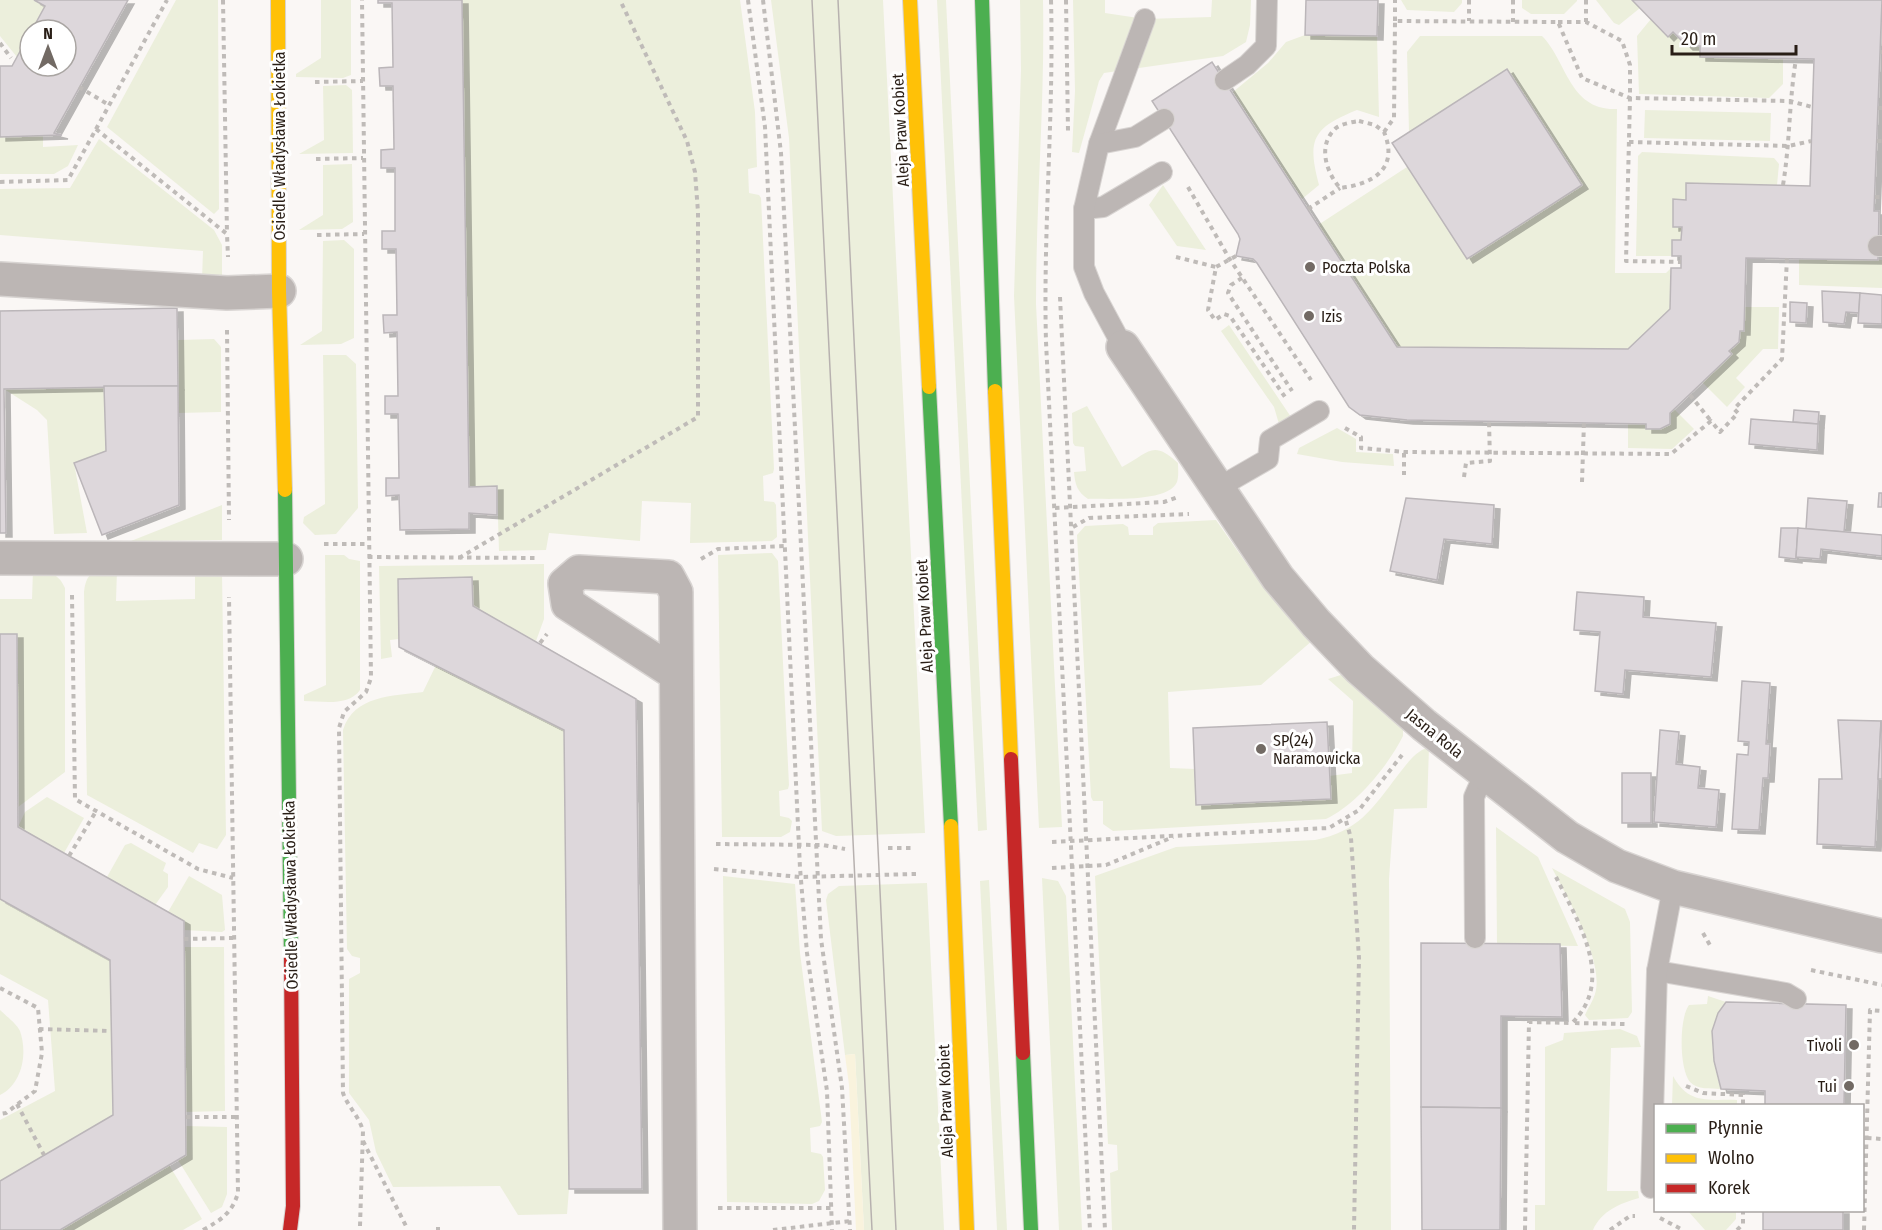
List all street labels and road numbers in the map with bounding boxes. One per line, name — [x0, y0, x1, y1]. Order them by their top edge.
street label: Osiedle Władysława Łokietka — [270, 51, 289, 241]
street label: Aleja Praw Kobiet — [888, 72, 913, 187]
street label: Aleja Praw Kobiet — [912, 558, 937, 673]
street label: Jasna Rola — [1402, 705, 1467, 762]
street label: Osiedle Władysława Łokietka — [279, 800, 302, 990]
street label: Aleja Praw Kobiet — [934, 1043, 957, 1158]

